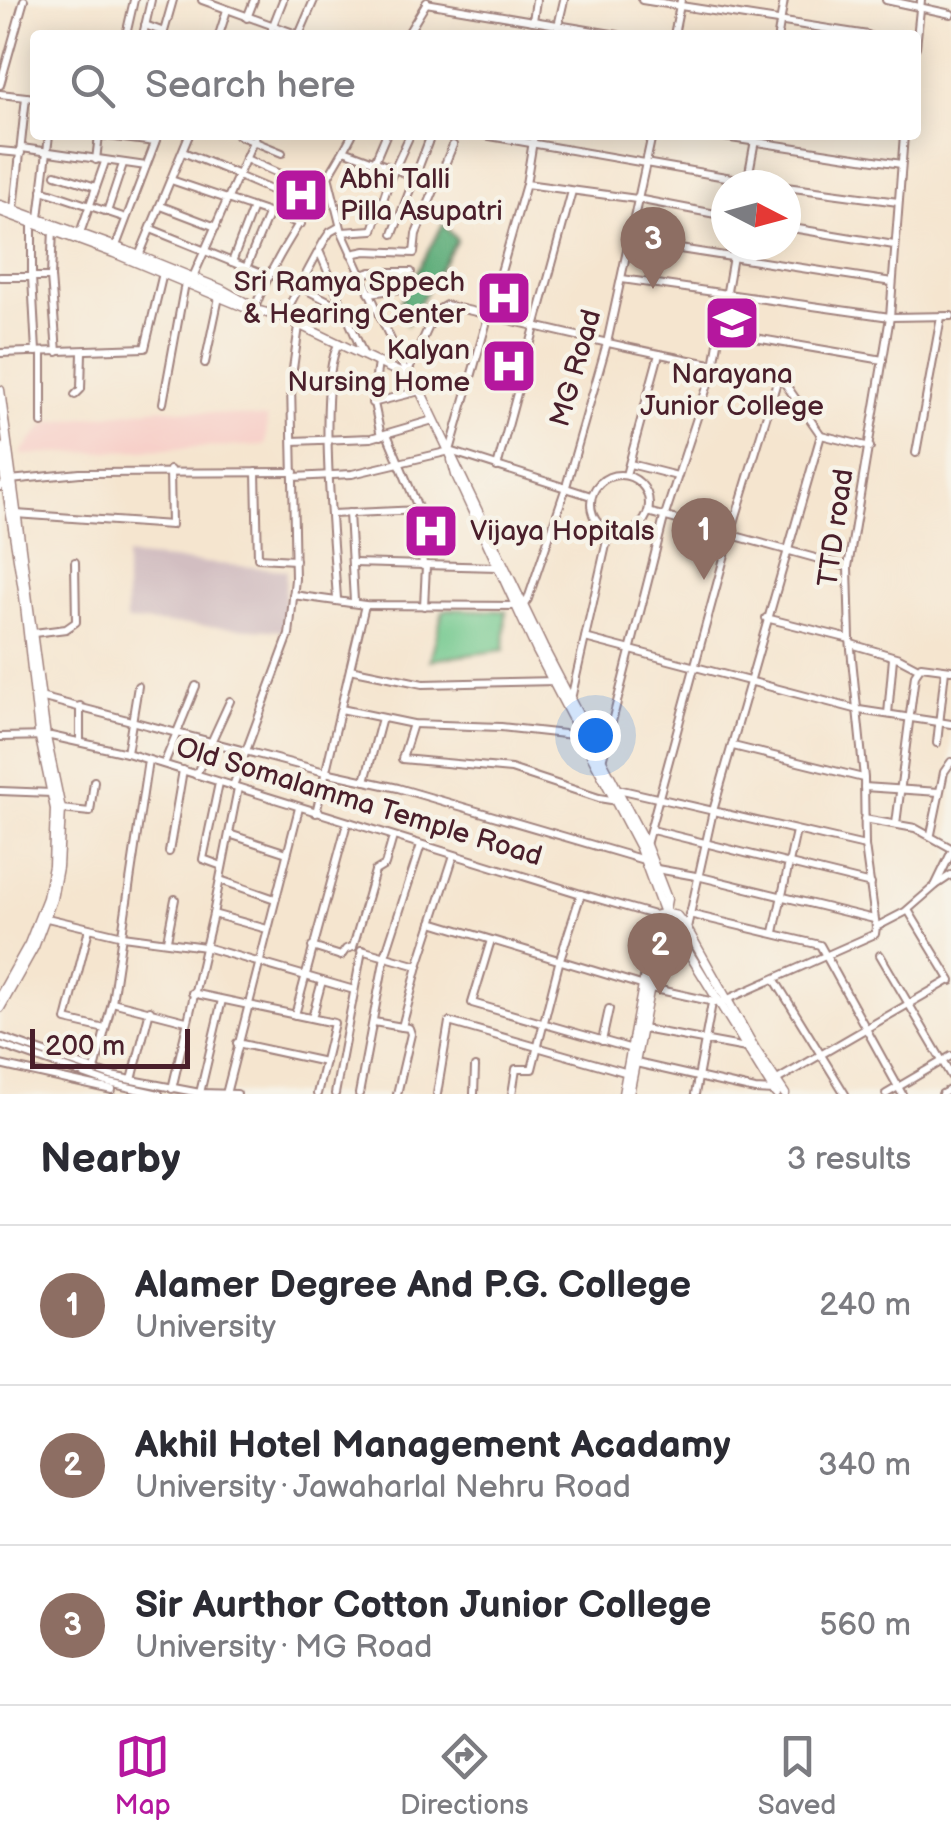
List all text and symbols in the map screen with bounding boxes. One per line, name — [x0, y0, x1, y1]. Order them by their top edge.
search box — [30, 30, 921, 140]
icon: search — [65, 58, 120, 113]
text: Search here — [145, 63, 356, 108]
place label: Abhi Talli Pilla Asupatri — [340, 163, 503, 228]
hospital icon: Abhi Talli Pilla Asupatri — [271, 165, 331, 225]
north arrow — [711, 170, 801, 260]
pin: 3 — [620, 206, 686, 289]
place label: Sri Ramya Sppech & Hearing Center — [234, 266, 466, 331]
hospital icon: Sri Ramya Sppech & Hearing Center — [474, 268, 534, 328]
school or university icon: Narayana Junior College — [702, 293, 762, 353]
street label: MG Road — [544, 306, 608, 430]
place label: Kalyan Nursing Home — [287, 334, 470, 399]
hospital icon: Kalyan Nursing Home — [479, 336, 539, 396]
place label: Narayana Junior College — [640, 358, 824, 423]
street label: TTD road — [811, 467, 861, 589]
pin: 1 — [672, 498, 736, 580]
hospital icon: Vijaya Hopitals — [401, 501, 461, 561]
place label: Vijaya Hopitals — [470, 515, 655, 548]
your location — [570, 710, 621, 761]
street label: Old Somalamma Temple Road — [172, 731, 546, 873]
pin: 2 — [628, 912, 692, 995]
scale bar — [30, 1024, 190, 1068]
text: 200 m — [45, 1030, 125, 1063]
text: Nearby — [40, 1134, 180, 1185]
text: 3 results — [787, 1140, 911, 1179]
text: Alamer Degree And P.G. College — [135, 1263, 691, 1308]
text: 1 — [66, 1286, 79, 1325]
text: 240 m — [819, 1286, 911, 1325]
text: University — [135, 1308, 276, 1347]
text: Akhil Hotel Management Acadamy — [135, 1423, 731, 1468]
text: 2 — [63, 1446, 82, 1485]
text: 340 m — [818, 1446, 911, 1485]
text: University · Jawaharlal Nehru Road — [135, 1468, 631, 1507]
text: Sir Aurthor Cotton Junior College — [135, 1583, 711, 1628]
text: 3 — [63, 1606, 82, 1645]
text: 560 m — [819, 1606, 911, 1645]
text: University · MG Road — [135, 1628, 432, 1667]
tab: Map — [115, 1729, 171, 1822]
tab: Directions — [400, 1729, 529, 1822]
tab: Saved — [758, 1729, 836, 1822]

